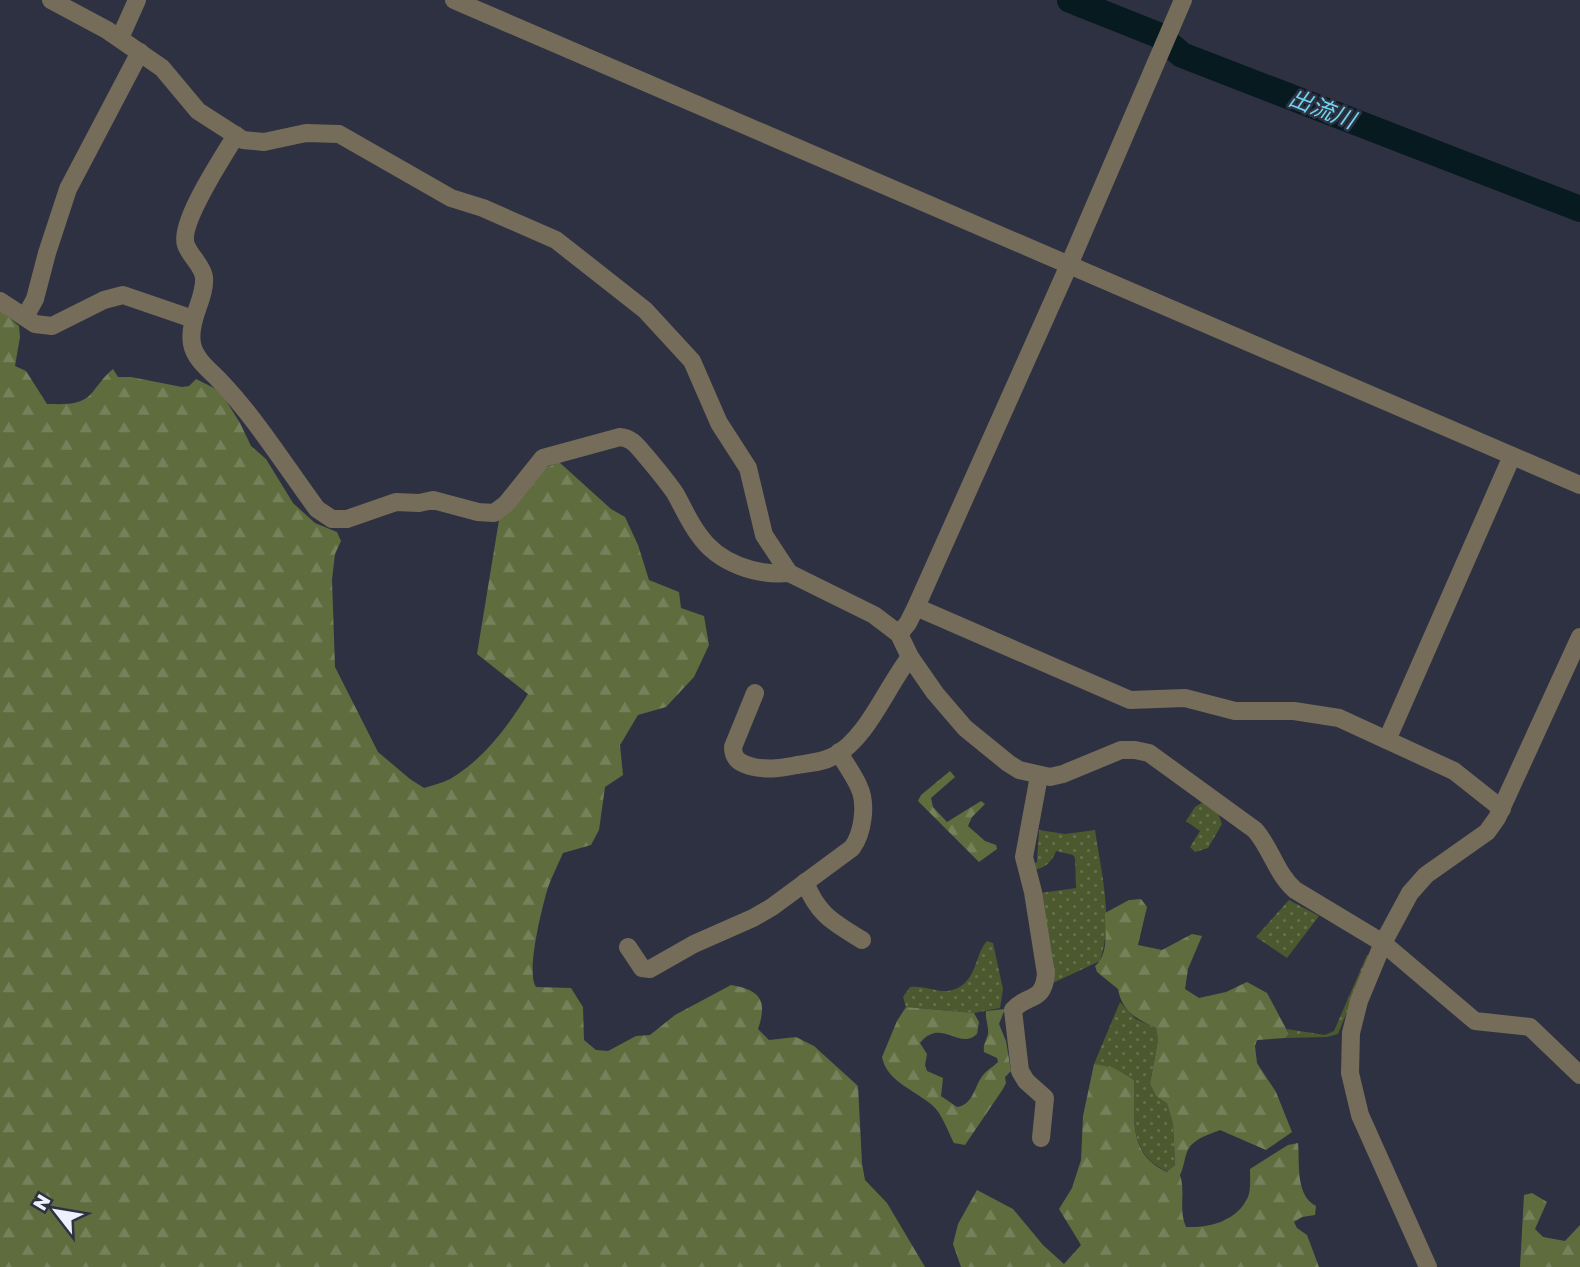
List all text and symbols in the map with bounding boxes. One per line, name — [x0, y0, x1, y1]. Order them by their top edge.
water label: 出流川 — [1285, 83, 1362, 135]
north arrow — [21, 1176, 91, 1246]
text: N — [27, 1190, 55, 1214]

